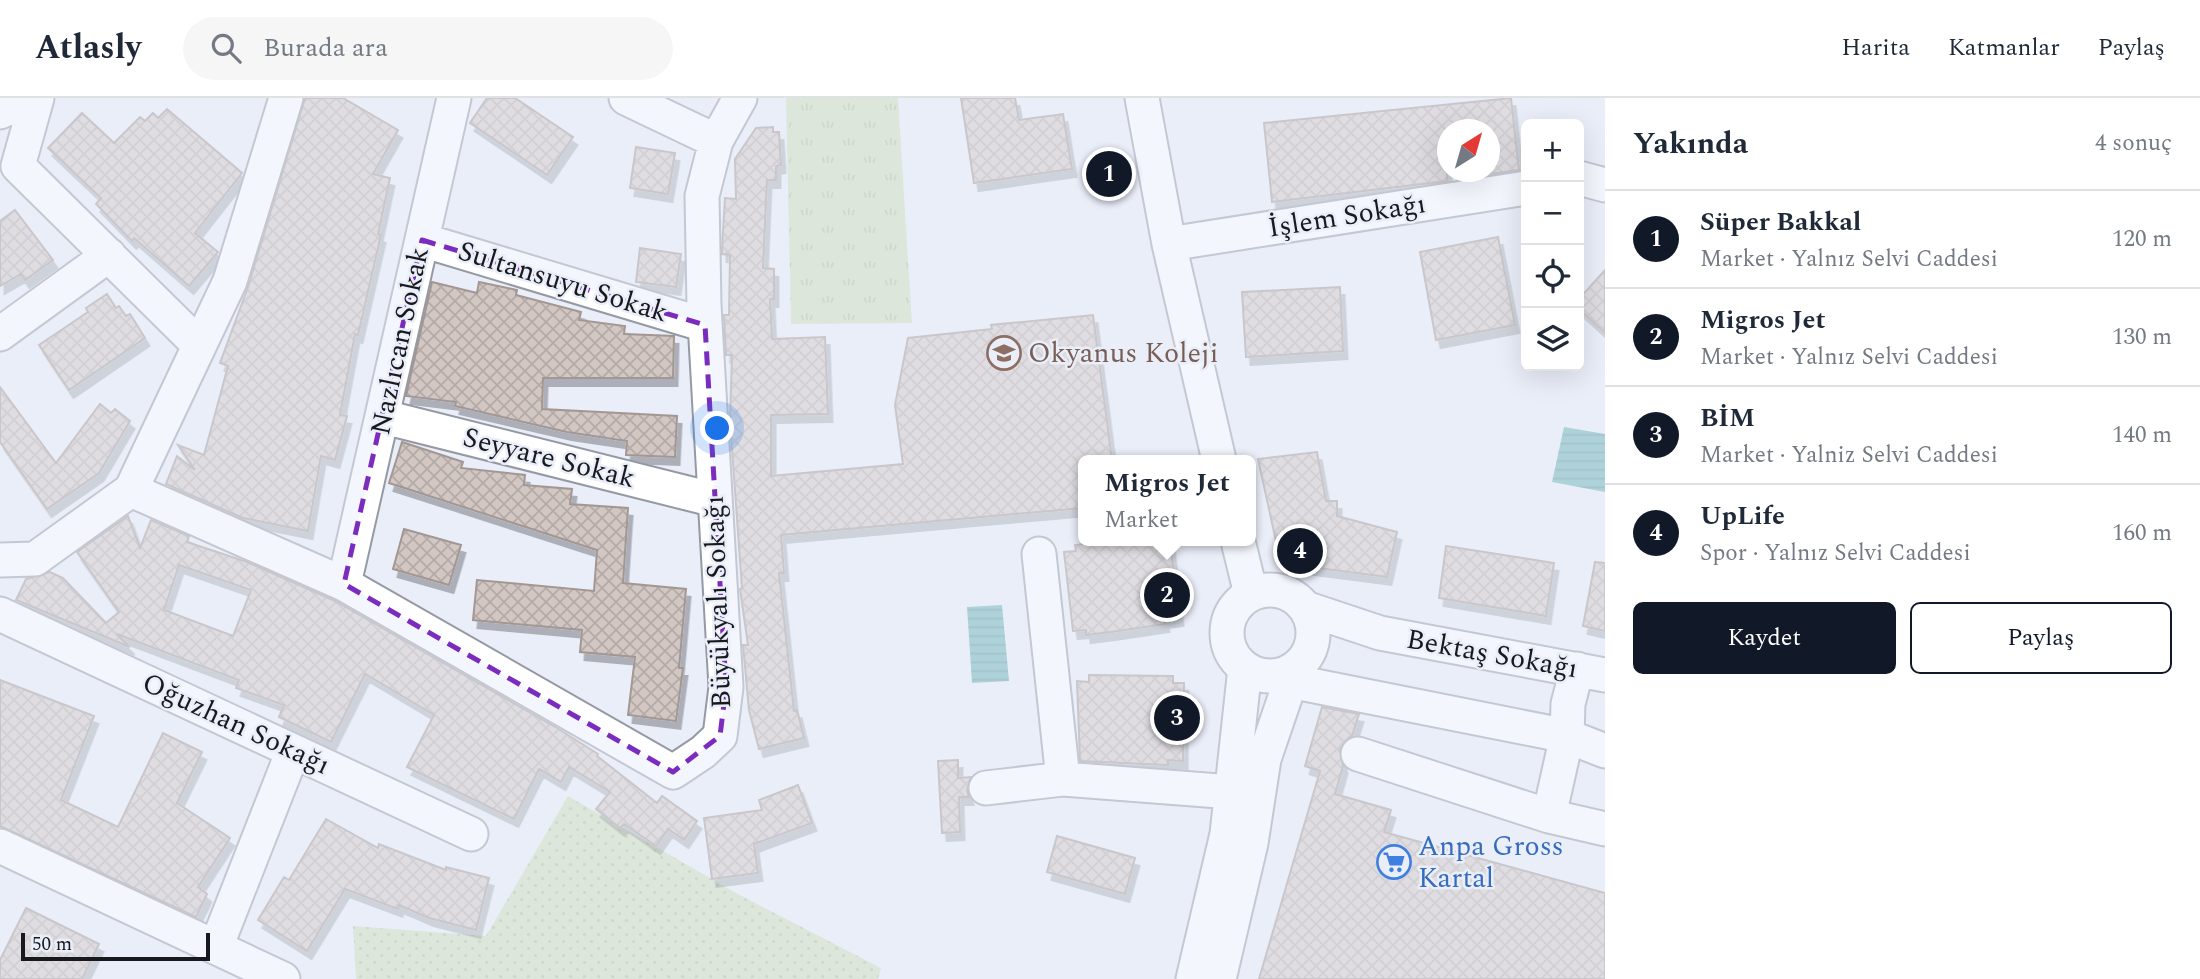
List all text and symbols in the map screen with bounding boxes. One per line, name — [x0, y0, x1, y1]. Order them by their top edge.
search box — [183, 17, 673, 80]
text: Atlasly — [35, 23, 141, 73]
text: Burada ara — [263, 28, 388, 68]
icon: search — [207, 29, 245, 67]
text: Harita — [1842, 30, 1910, 66]
text: Katmanlar — [1948, 30, 2060, 66]
text: Paylaş — [2098, 30, 2165, 66]
north arrow — [1437, 119, 1500, 182]
map controls — [1521, 119, 1584, 371]
button: + — [1521, 119, 1584, 182]
text: Yakında — [1633, 121, 1748, 167]
text: 4 sonuç — [2095, 126, 2172, 161]
pin: 1 — [1086, 148, 1132, 200]
street label: İşlem Sokağı — [1265, 182, 1429, 250]
button: − — [1521, 182, 1584, 245]
text: Süper Bakkal — [1700, 202, 1861, 242]
text: 1 — [1650, 222, 1662, 257]
text: 120 m — [2112, 222, 2172, 257]
street label: Sultansuyu Sokak — [453, 230, 673, 334]
text: Market · Yalnız Selvi Caddesi — [1700, 242, 1998, 277]
street label: Nazlıcan Sokak — [359, 243, 441, 439]
button: locate — [1521, 245, 1584, 308]
text: Migros Jet — [1700, 300, 1825, 340]
button: layers — [1521, 308, 1584, 371]
text: 2 — [1650, 320, 1662, 355]
text: 130 m — [2112, 320, 2172, 355]
place label: Okyanus Koleji — [1028, 332, 1219, 375]
school or university icon: Okyanus Koleji — [985, 334, 1023, 372]
text: Market · Yalnız Selvi Caddesi — [1700, 340, 1998, 375]
text: BİM — [1700, 398, 1755, 438]
your location — [700, 411, 734, 445]
street label: Seyyare Sokak — [458, 416, 640, 500]
text: 3 — [1650, 418, 1662, 453]
text: 140 m — [2112, 418, 2172, 453]
text: Market · Yalniz Selvi Caddesi — [1700, 438, 1998, 473]
popup — [1078, 455, 1256, 546]
text: Migros Jet — [1104, 463, 1230, 503]
street label: Büyükyalı Sokağı — [693, 495, 743, 709]
text: UpLife — [1700, 496, 1785, 536]
text: Market — [1104, 503, 1178, 538]
text: 4 — [1650, 516, 1662, 551]
text: 160 m — [2112, 516, 2172, 551]
pin: 4 — [1277, 525, 1323, 577]
text: Spor · Yalnız Selvi Caddesi — [1700, 536, 1971, 571]
pin: 2 — [1144, 569, 1190, 621]
button: Kaydet — [1633, 602, 1896, 674]
button: Paylaş — [1910, 602, 2172, 674]
street label: Bektaş Sokağı — [1403, 618, 1581, 690]
street label: Oğuzhan Sokağı — [135, 662, 337, 786]
pin: 3 — [1154, 692, 1200, 744]
place label: Anpa Gross Kartal — [1418, 825, 1564, 900]
supermarket icon: Anpa Gross Kartal — [1375, 843, 1413, 881]
scale bar — [21, 930, 210, 962]
text: 50 m — [32, 930, 72, 959]

